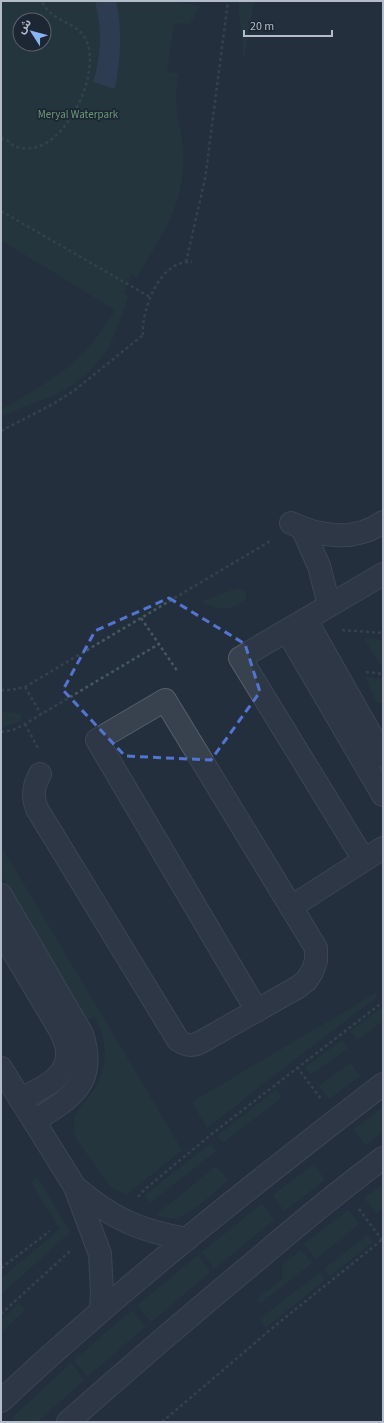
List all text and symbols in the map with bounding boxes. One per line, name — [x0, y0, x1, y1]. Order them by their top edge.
north arrow — [12, 12, 52, 52]
scale bar — [244, 12, 332, 38]
text: ش — [14, 16, 35, 37]
text: 20 m — [250, 18, 274, 35]
park label: Meryal Waterpark — [38, 107, 119, 122]

